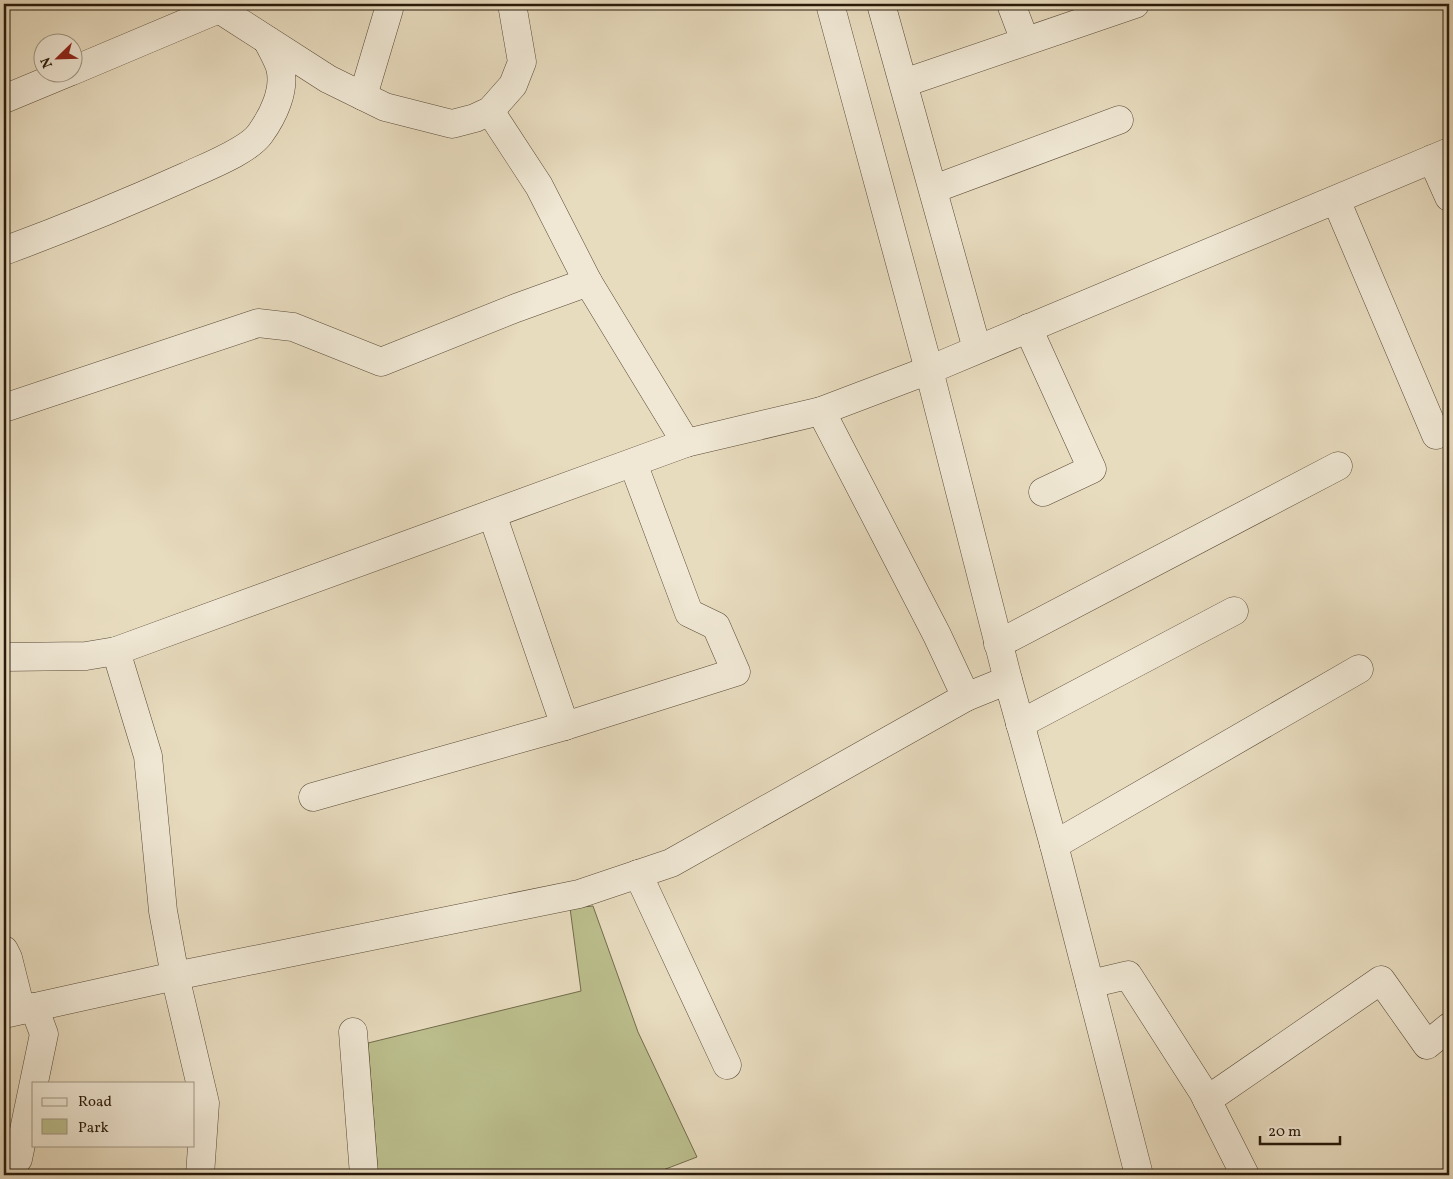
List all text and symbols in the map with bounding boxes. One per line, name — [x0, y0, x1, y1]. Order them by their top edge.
north arrow — [32, 32, 82, 82]
text: N — [37, 54, 58, 71]
legend — [32, 1082, 195, 1146]
text: Road — [78, 1092, 112, 1113]
scale bar — [1260, 1114, 1340, 1146]
text: Park — [78, 1118, 109, 1139]
text: 20 m — [1268, 1122, 1301, 1143]

